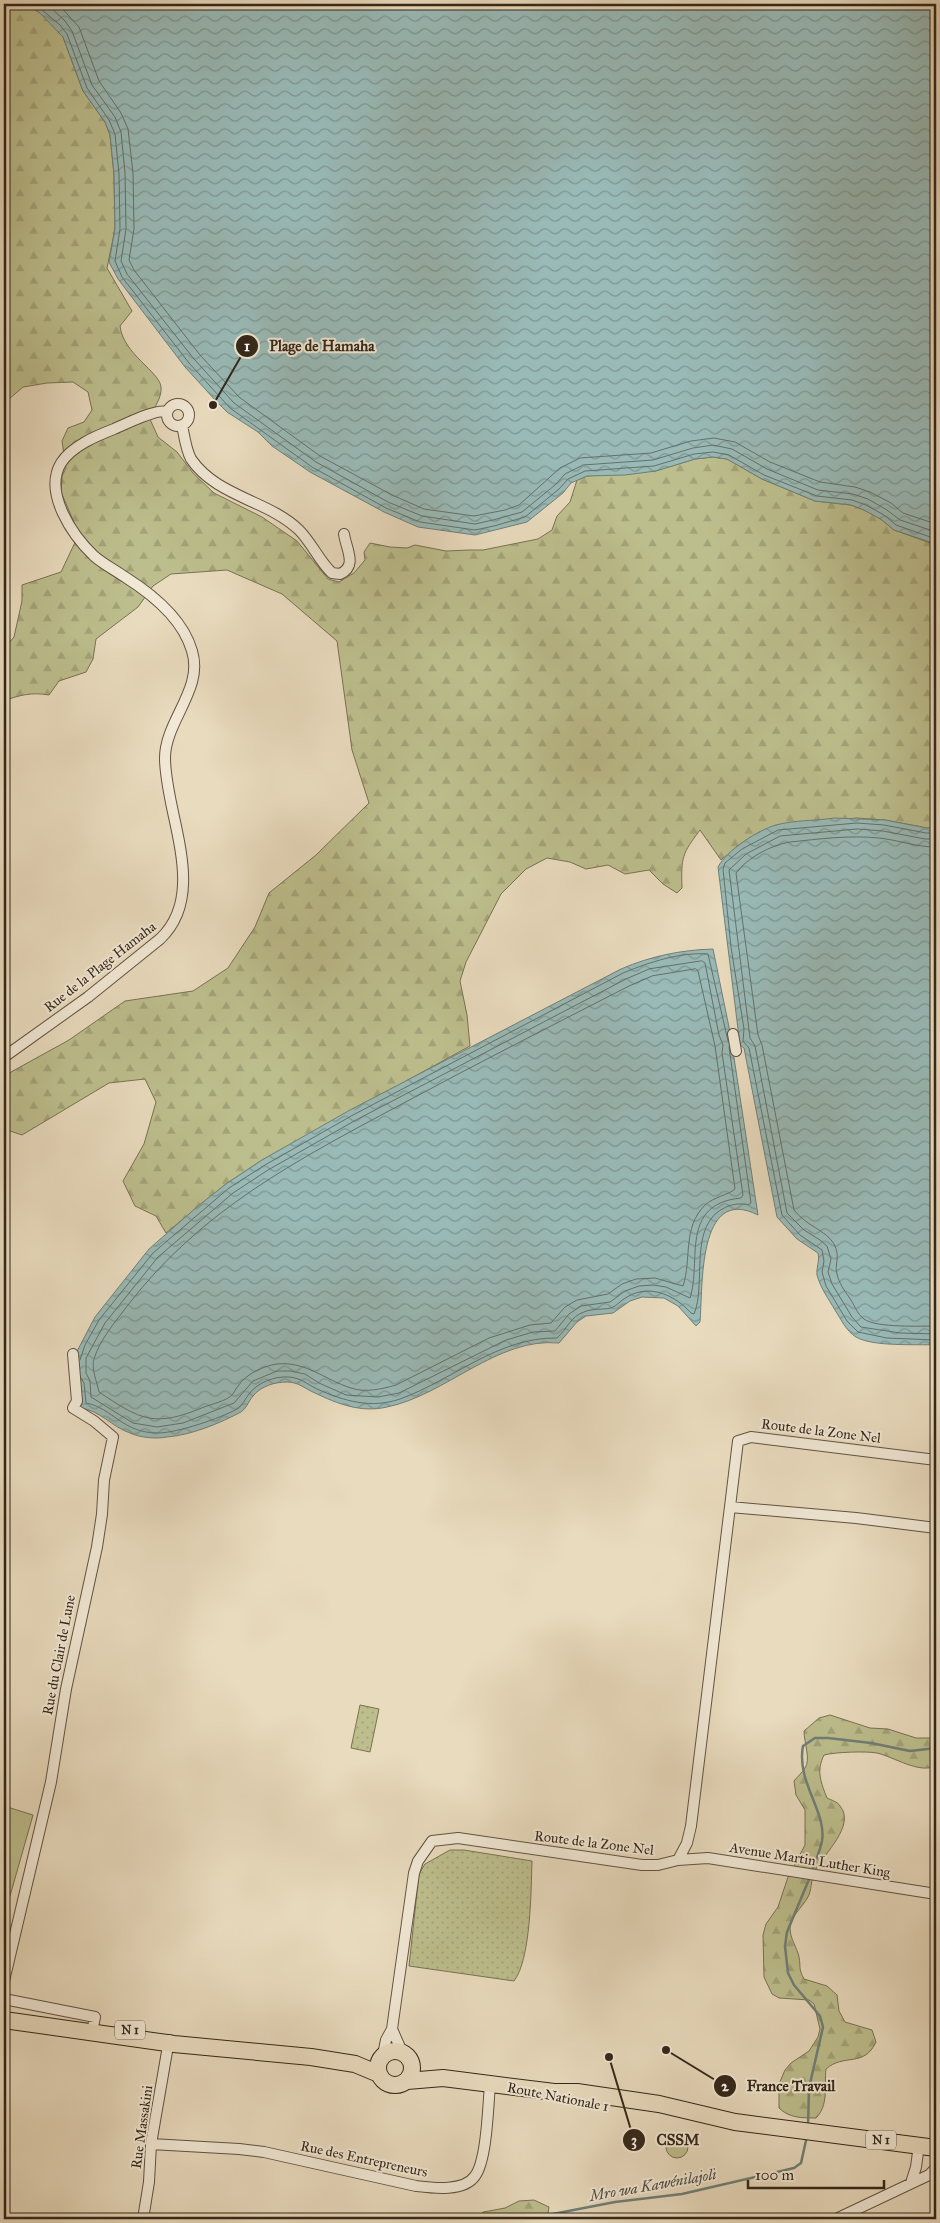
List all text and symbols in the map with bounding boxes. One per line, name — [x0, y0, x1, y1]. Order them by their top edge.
callout: Plage de Hamaha — [235, 331, 385, 361]
text: 1 — [244, 337, 250, 355]
text: Plage de Hamaha — [269, 337, 375, 356]
street label: Rue de la Plage Hamaha — [41, 918, 159, 1016]
street label: Route de la Zone Nel — [760, 1415, 882, 1447]
street label: Rue du Clair de Lune — [39, 1593, 79, 1716]
street label: Route de la Zone Nel — [533, 1827, 655, 1859]
street label: Avenue Martin Luther King — [727, 1839, 892, 1881]
road number: N 1 — [115, 2020, 145, 2040]
callout: France Travail — [712, 2071, 846, 2101]
text: 2 — [721, 2077, 729, 2095]
text: France Travail — [747, 2077, 836, 2095]
street label: Route Nationale 1 — [506, 2079, 611, 2115]
street label: Rue Massakini — [128, 2084, 156, 2170]
callout: CSSM — [621, 2125, 709, 2155]
road number: N 1 — [866, 2130, 896, 2150]
text: 3 — [631, 2131, 637, 2150]
text: CSSM — [657, 2131, 700, 2149]
street label: Rue des Entrepreneurs — [299, 2137, 429, 2181]
scale bar — [748, 2158, 884, 2190]
water label: Mro wa Kawénilajoli — [586, 2165, 718, 2205]
text: 100 m — [755, 2166, 795, 2184]

